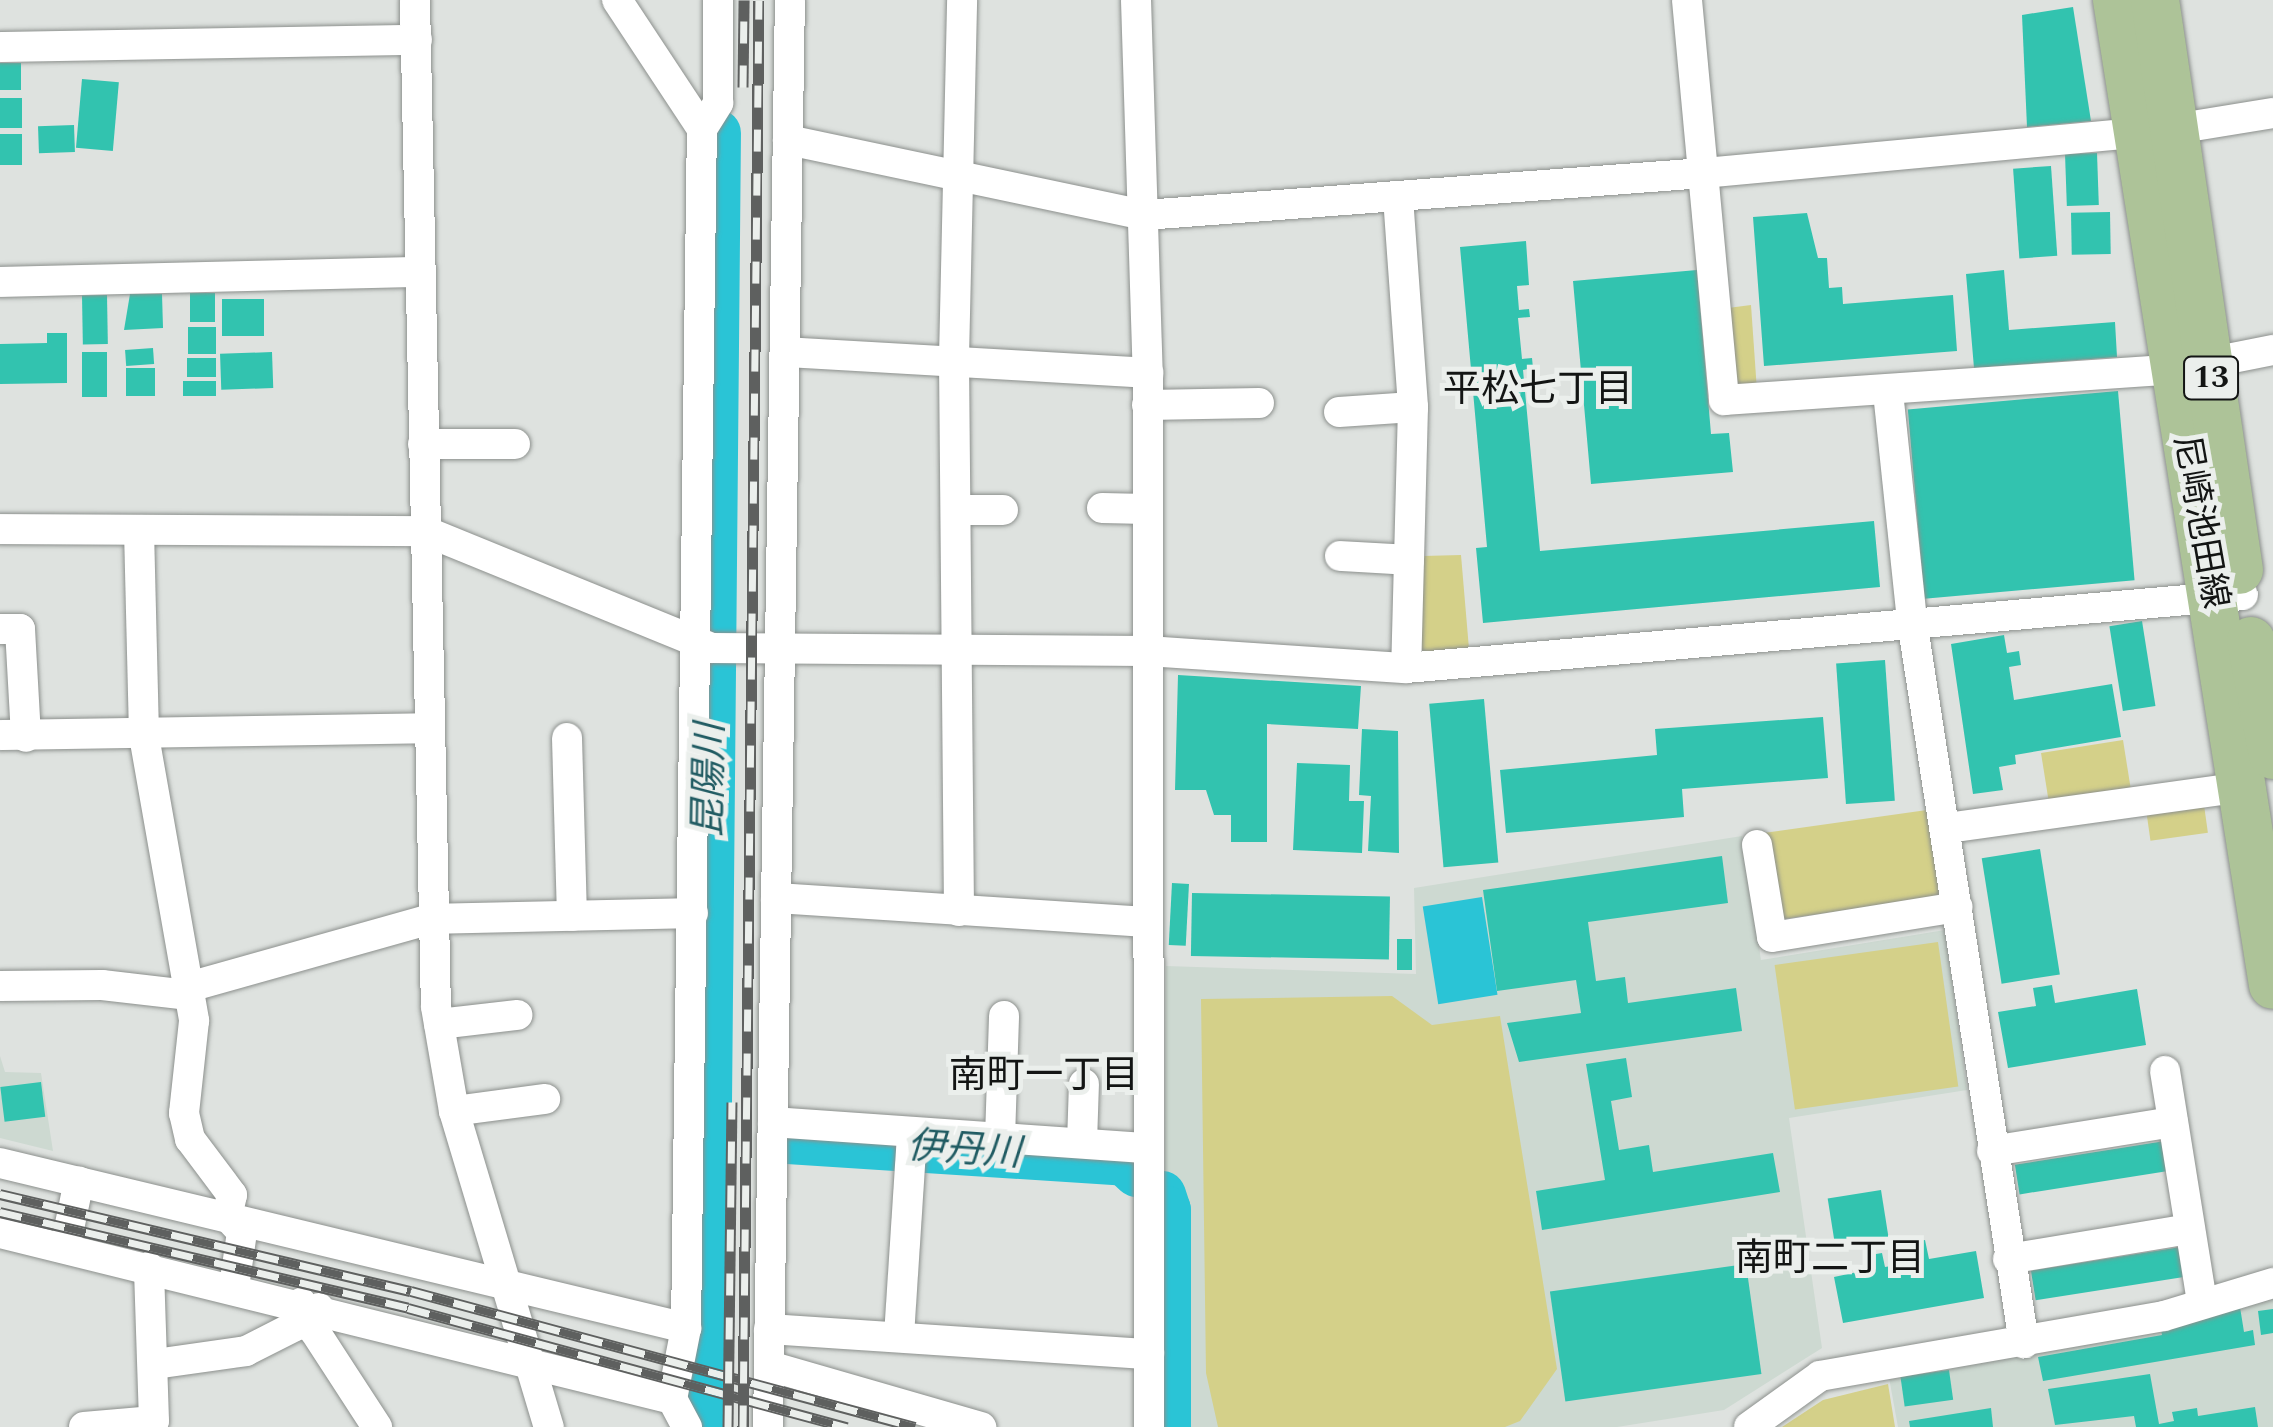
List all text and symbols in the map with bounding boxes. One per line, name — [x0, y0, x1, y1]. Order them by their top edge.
road number: 13 — [2181, 351, 2241, 405]
district label: 平松七丁目 — [1443, 368, 1633, 414]
street label: 尼崎池田線 — [2164, 432, 2236, 612]
water label: 昆陽川 — [687, 723, 735, 837]
district label: 南町一丁目 — [949, 1054, 1139, 1100]
water label: 伊丹川 — [906, 1124, 1022, 1178]
district label: 南町二丁目 — [1735, 1237, 1925, 1283]

